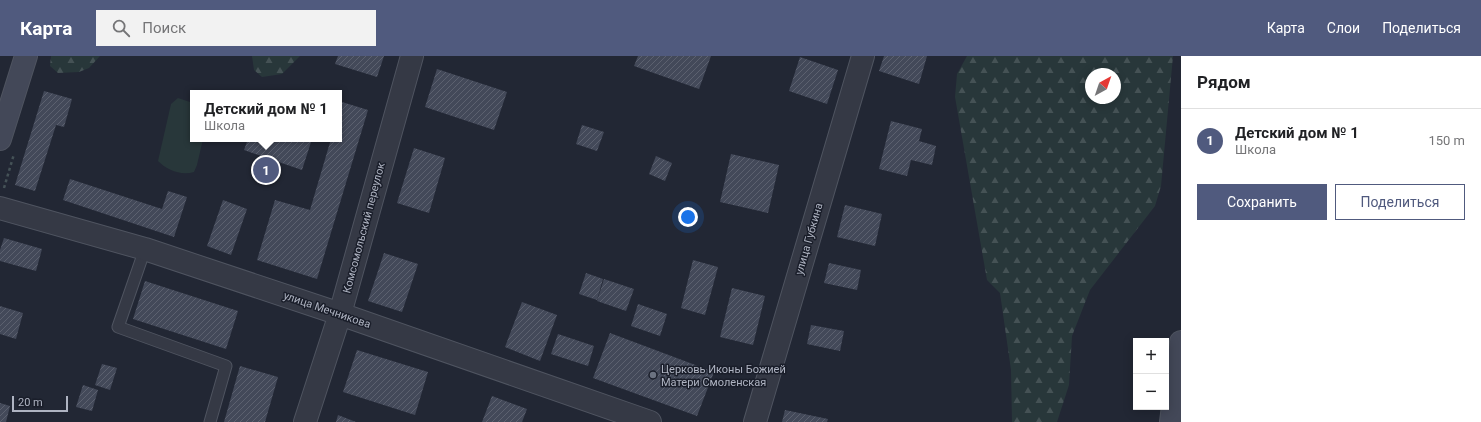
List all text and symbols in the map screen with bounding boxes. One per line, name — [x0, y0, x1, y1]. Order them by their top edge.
search box — [96, 10, 376, 46]
text: Карта — [20, 17, 72, 40]
icon: search — [110, 17, 132, 39]
text: Поиск — [142, 19, 186, 37]
text: Карта — [1267, 20, 1305, 36]
text: Слои — [1327, 20, 1360, 36]
text: Поделиться — [1382, 20, 1461, 36]
north arrow — [1085, 68, 1121, 104]
text: Рядом — [1197, 72, 1251, 92]
popup — [190, 90, 342, 142]
text: Детский дом № 1 — [204, 100, 328, 118]
text: Школа — [204, 118, 245, 133]
text: Детский дом № 1 — [1235, 124, 1359, 142]
text: 1 — [1206, 133, 1214, 148]
text: 150 m — [1428, 133, 1465, 148]
text: Школа — [1235, 142, 1276, 157]
pin: 1 — [253, 155, 279, 185]
street label: Комсомольский переулок — [340, 161, 388, 295]
button: Сохранить — [1197, 184, 1327, 220]
button: Поделиться — [1335, 184, 1465, 220]
street label: улица Губкина — [793, 202, 825, 276]
your location — [678, 207, 698, 227]
street label: улица Мечникова — [282, 289, 372, 331]
map controls — [1133, 338, 1169, 410]
button: + — [1133, 338, 1169, 374]
place label: Церковь Иконы Божией Матери Смоленская — [661, 363, 786, 389]
marker: Церковь Иконы Божией Матери Смоленская — [648, 370, 658, 380]
button: − — [1133, 374, 1169, 410]
scale bar — [12, 394, 68, 413]
text: 20 m — [18, 396, 43, 409]

